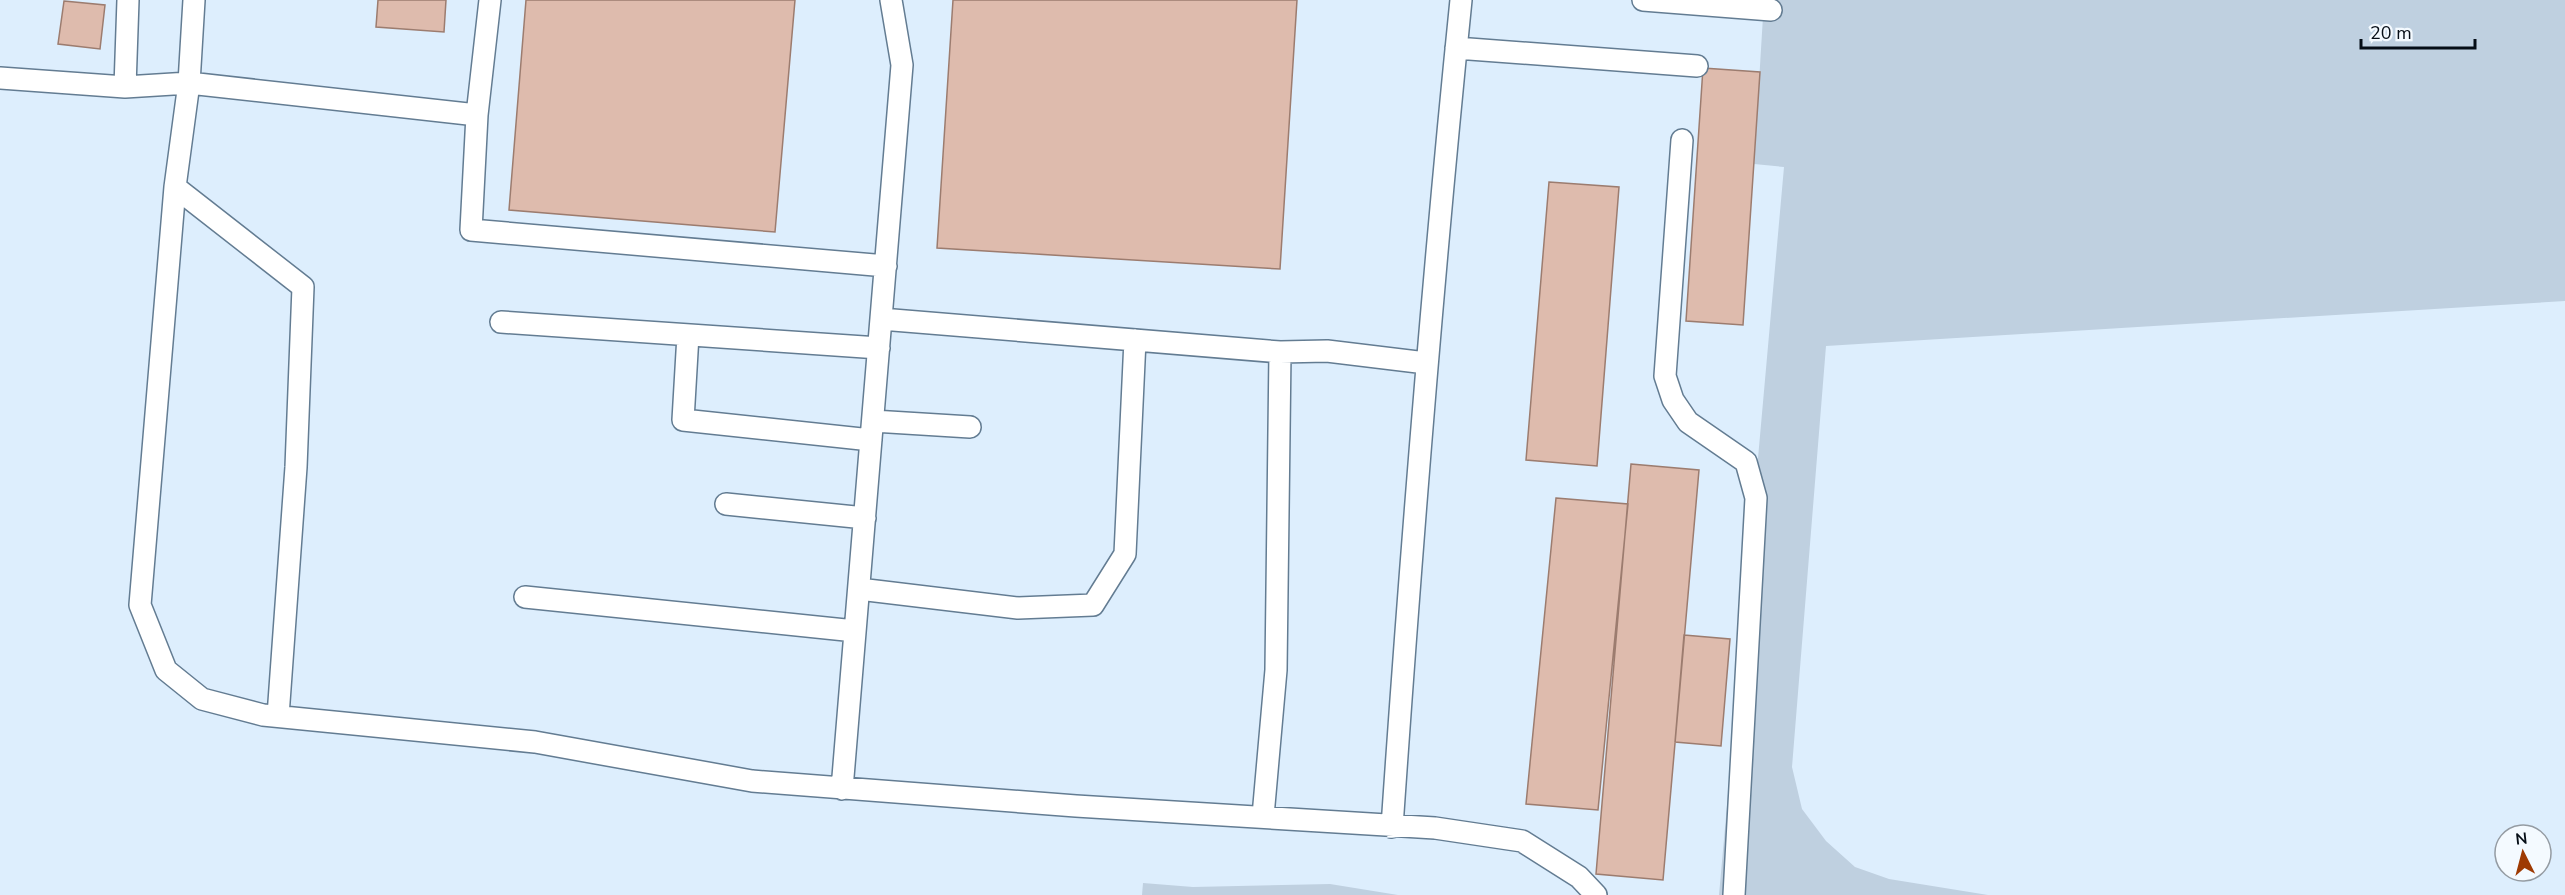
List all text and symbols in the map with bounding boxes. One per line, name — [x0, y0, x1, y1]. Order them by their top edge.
scale bar — [2361, 12, 2475, 50]
text: 20 m — [2370, 21, 2412, 45]
north arrow — [2493, 823, 2553, 883]
text: N — [2514, 828, 2529, 851]

